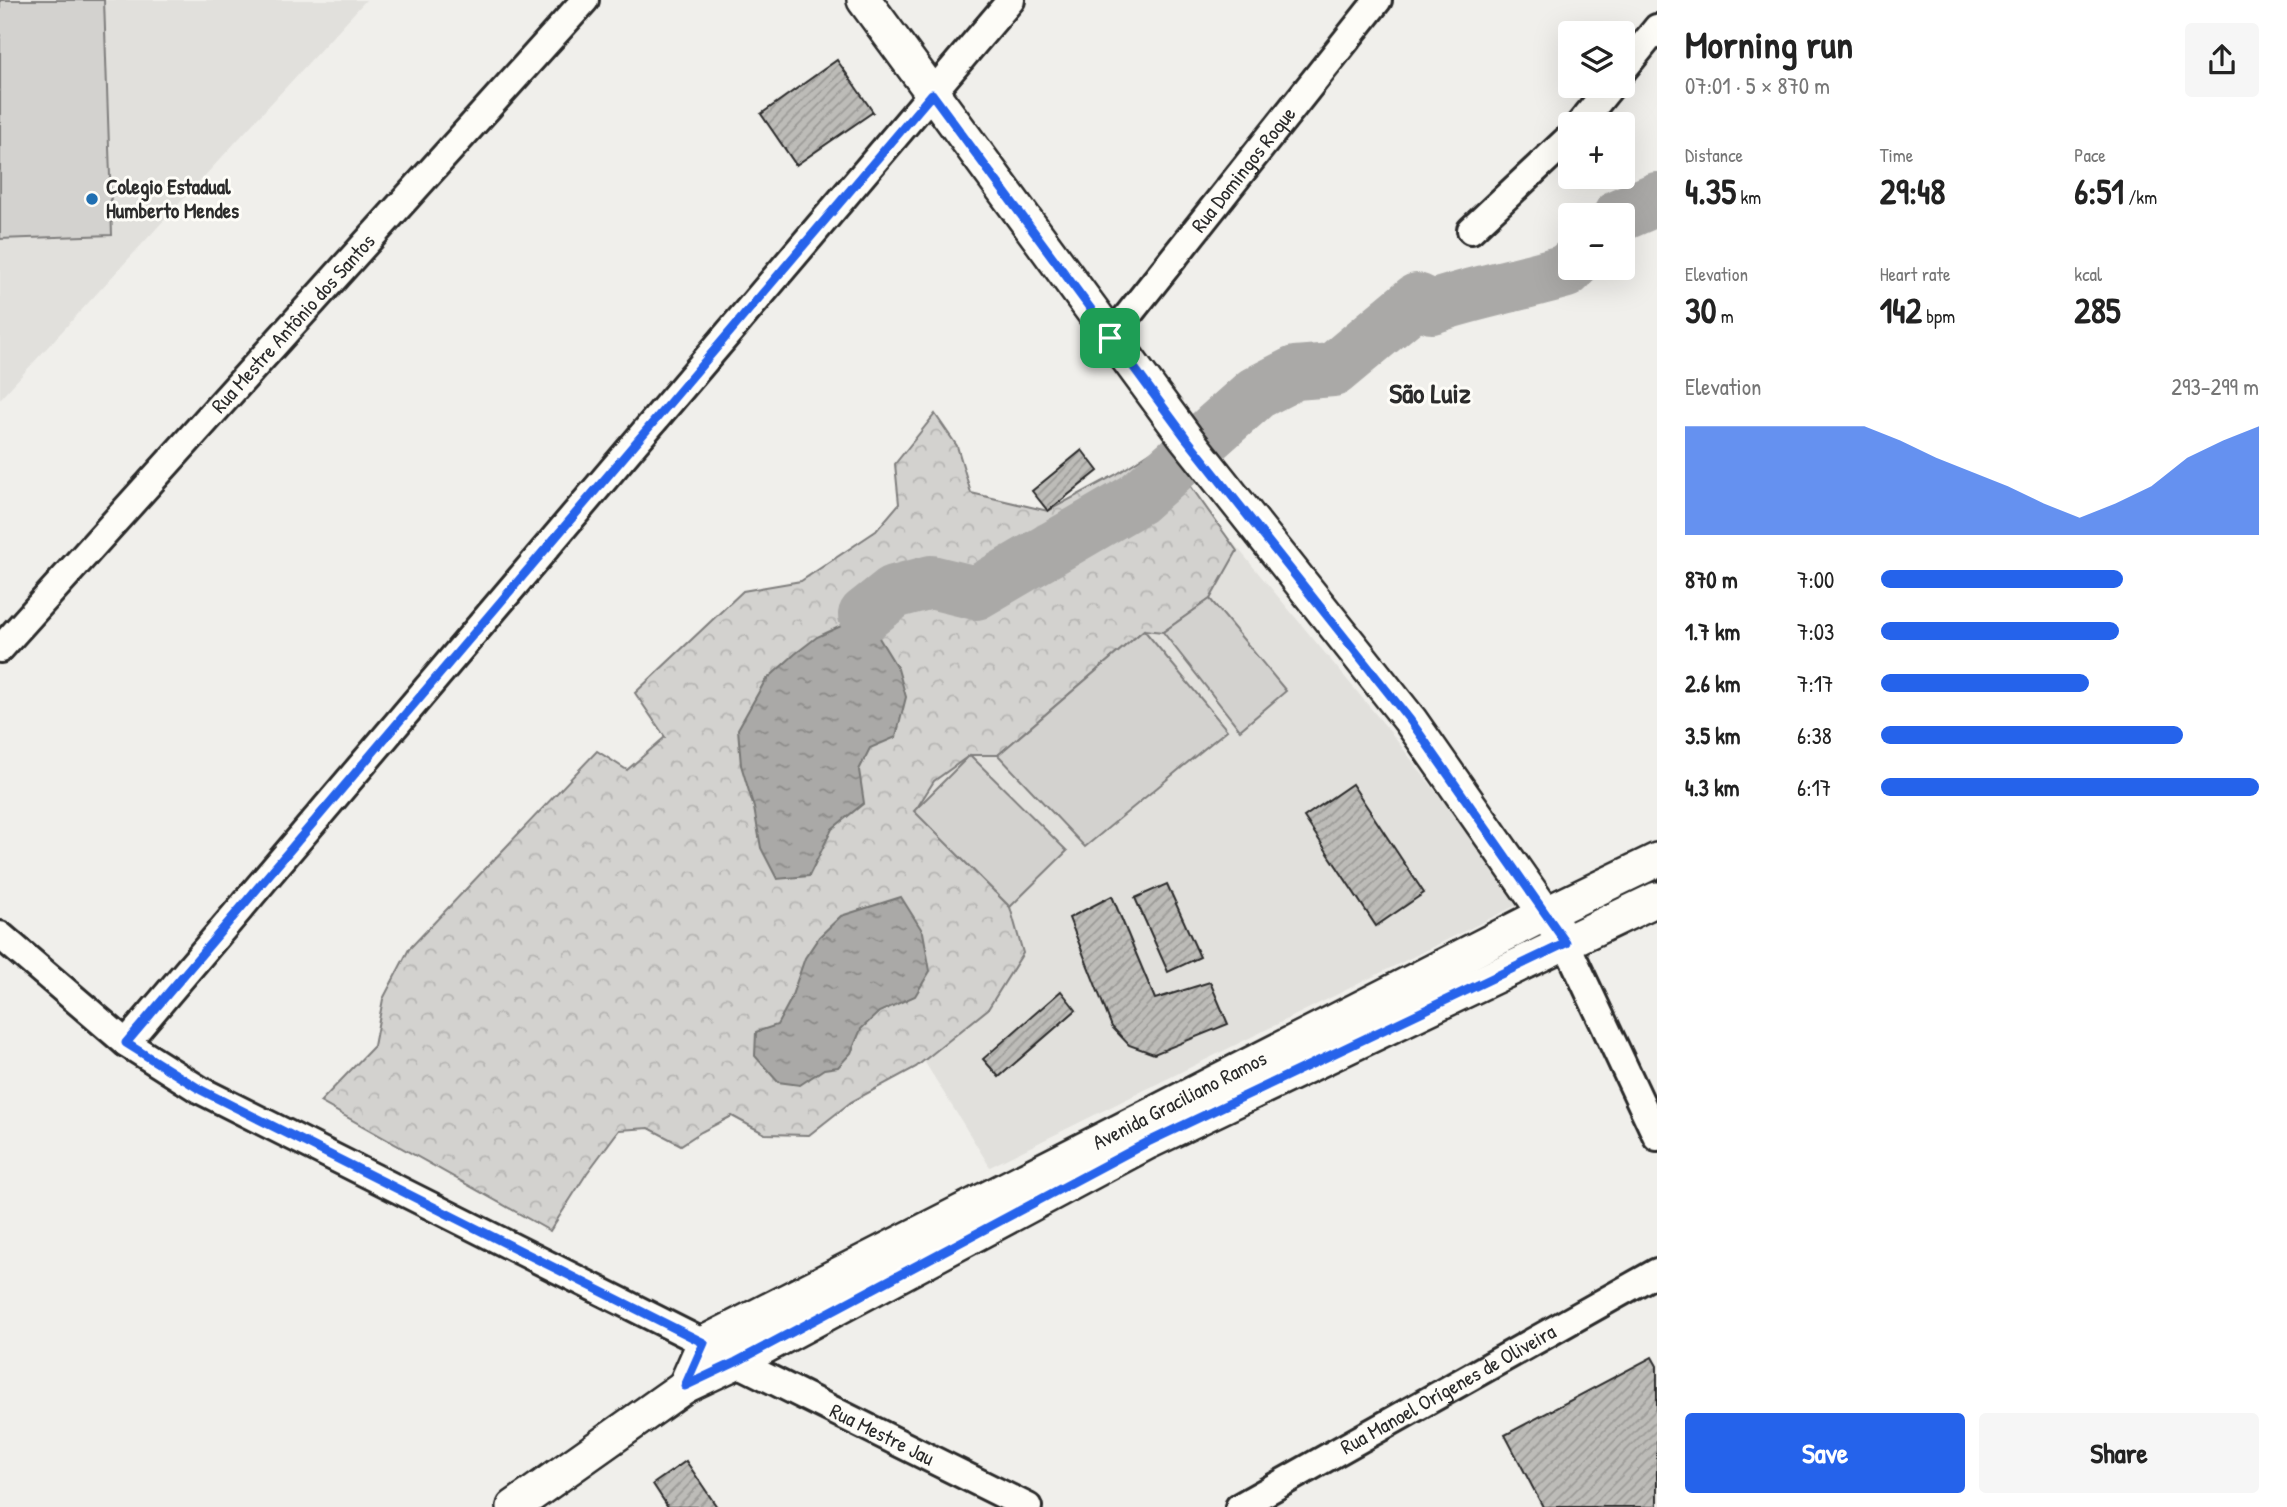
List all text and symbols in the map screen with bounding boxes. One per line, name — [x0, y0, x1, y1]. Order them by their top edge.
text: Morning run — [1685, 18, 1853, 70]
map controls — [1558, 21, 1635, 280]
button: layers — [1558, 21, 1635, 98]
button: share — [2185, 23, 2259, 97]
text: 07:01 · 5 × 870 m — [1685, 70, 1830, 101]
street label: Rua Domingos Roque — [1184, 100, 1302, 238]
button: + — [1558, 112, 1635, 189]
text: Distance — [1685, 142, 1743, 168]
text: Time — [1880, 142, 1913, 168]
text: Pace — [2074, 142, 2106, 168]
text: 4.35 — [1685, 168, 1736, 215]
text: 29:48 — [1880, 168, 1945, 215]
text: 6:51 — [2074, 168, 2124, 215]
place label: Colegio Estadual Humberto Mendes — [106, 172, 239, 225]
text: km — [1736, 184, 1761, 210]
text: /km — [2124, 184, 2157, 210]
marker: Colegio Estadual Humberto Mendes — [84, 191, 100, 207]
button: − — [1558, 203, 1635, 280]
street label: Rua Mestre Antônio dos Santos — [204, 227, 381, 419]
text: Elevation — [1685, 261, 1748, 287]
text: Heart rate — [1880, 261, 1951, 287]
text: kcal — [2074, 261, 2102, 287]
text: 30 — [1685, 287, 1716, 334]
text: 142 — [1880, 287, 1922, 334]
text: 285 — [2074, 287, 2121, 334]
text: m — [1716, 303, 1734, 329]
text: bpm — [1922, 303, 1955, 329]
pin — [1080, 308, 1140, 368]
icon: arrive — [1091, 319, 1129, 357]
text: Elevation — [1685, 371, 1761, 402]
text: 293–299 m — [2171, 371, 2259, 402]
district label: São Luiz — [1389, 374, 1471, 412]
text: 870 m — [1685, 564, 1738, 595]
text: 7:00 — [1797, 564, 1834, 595]
text: 1.7 km — [1685, 616, 1740, 647]
text: 7:03 — [1797, 616, 1834, 647]
text: 2.6 km — [1685, 668, 1740, 699]
text: 7:17 — [1797, 668, 1833, 699]
text: 3.5 km — [1685, 720, 1740, 751]
text: 6:38 — [1797, 720, 1832, 751]
text: 4.3 km — [1685, 772, 1739, 803]
text: 6:17 — [1797, 772, 1831, 803]
street label: Avenida Graciliano Ramos — [1087, 1043, 1271, 1156]
street label: Rua Manoel Orígenes de Oliveira — [1335, 1317, 1561, 1461]
street label: Rua Mestre Jau — [825, 1396, 940, 1472]
button: Save — [1685, 1413, 1965, 1493]
button: Share — [1979, 1413, 2259, 1493]

